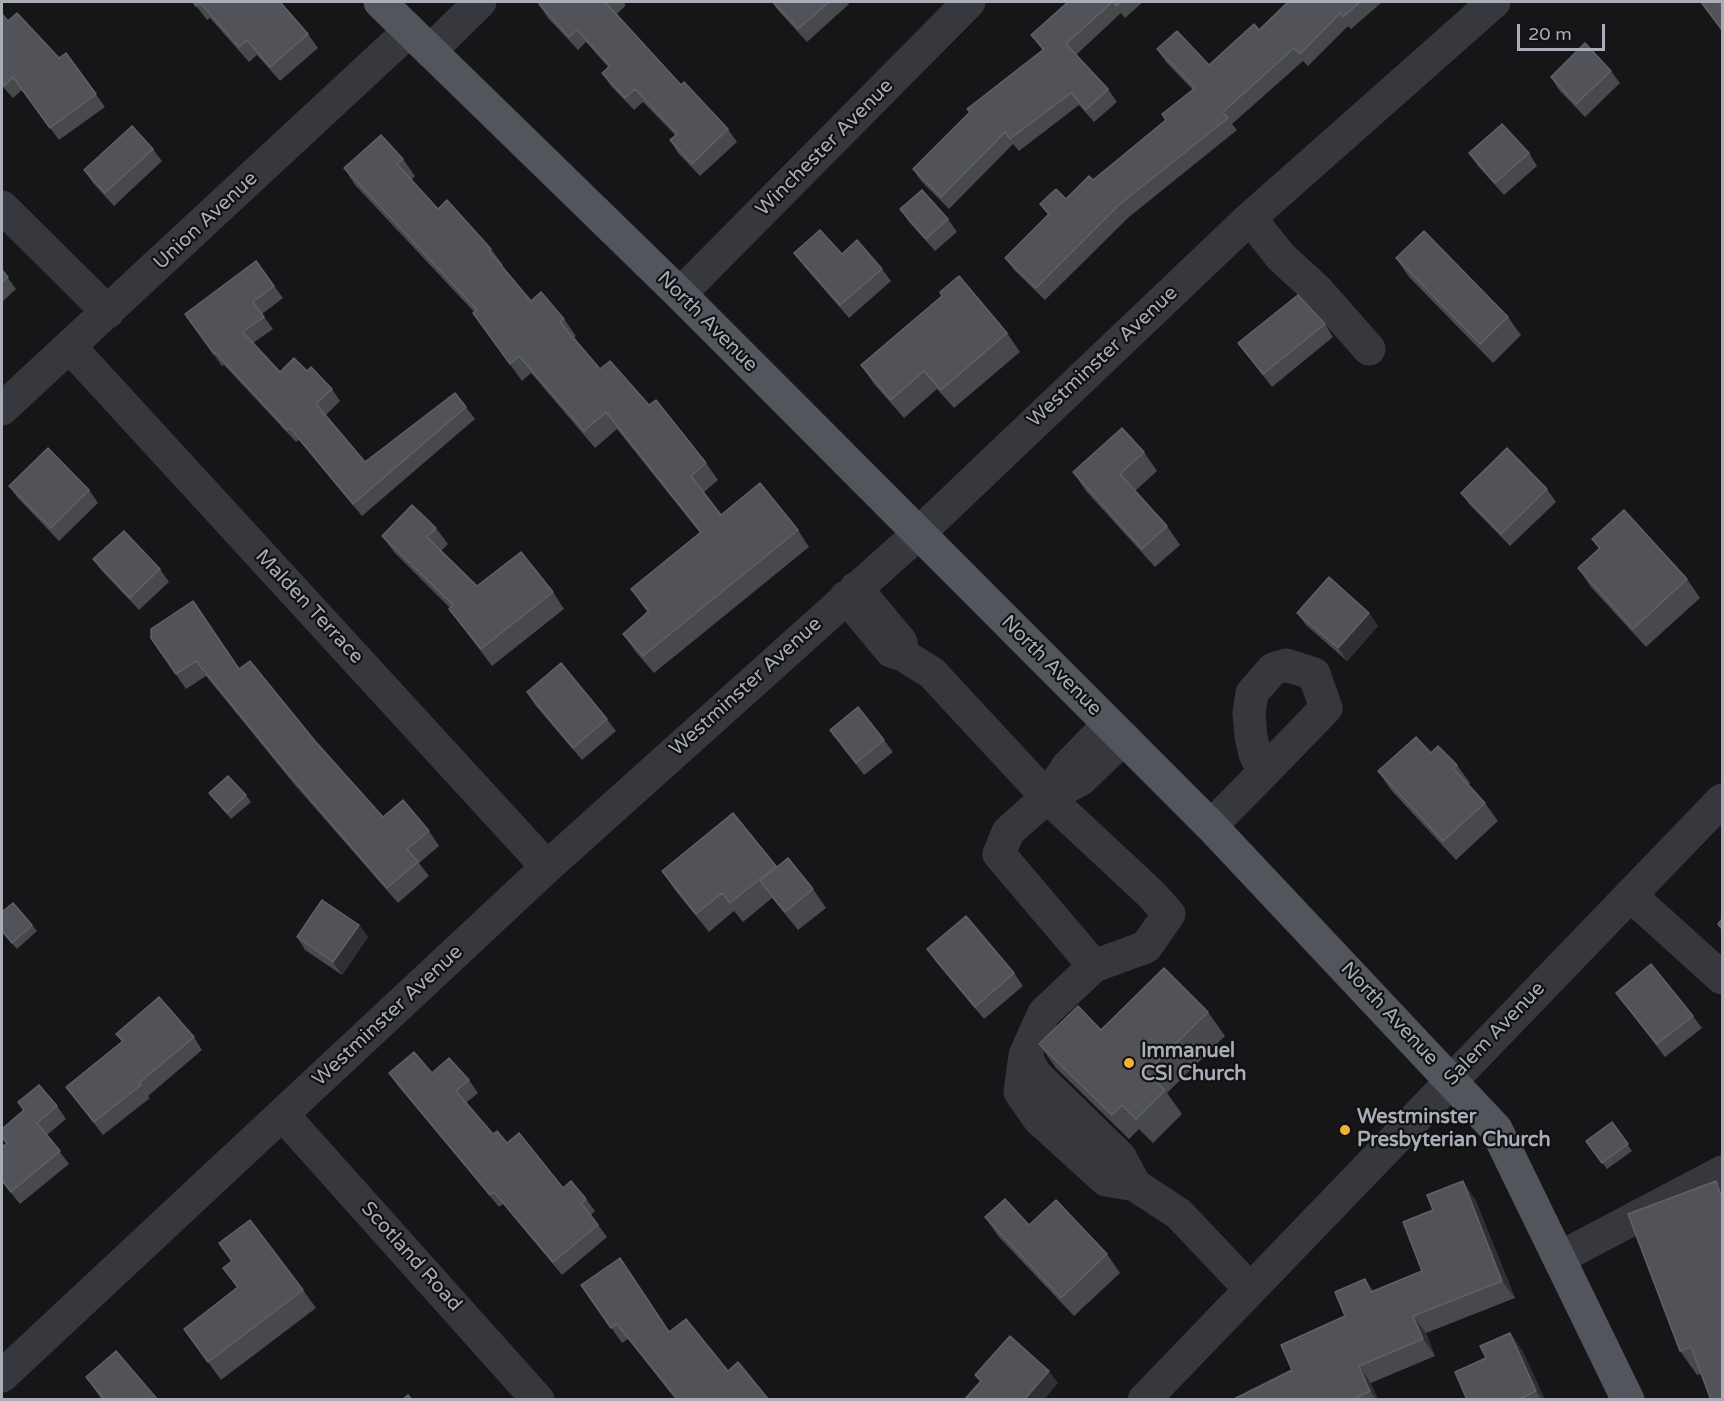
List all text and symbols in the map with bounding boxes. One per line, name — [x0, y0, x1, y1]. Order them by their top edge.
scale bar — [1520, 12, 1608, 50]
text: 20 m — [1528, 23, 1572, 45]
street label: Winchester Avenue — [751, 74, 899, 222]
street label: Union Avenue — [149, 167, 263, 275]
street label: North Avenue — [652, 267, 762, 377]
street label: Westminster Avenue — [1023, 281, 1183, 433]
street label: Malden Terrace — [250, 545, 368, 669]
street label: North Avenue — [996, 611, 1106, 721]
street label: Westminster Avenue — [665, 612, 827, 762]
street label: Westminster Avenue — [308, 940, 468, 1092]
street label: North Avenue — [1335, 957, 1443, 1071]
street label: Salem Avenue — [1439, 977, 1551, 1091]
place label: Immanuel CSI Church — [1141, 1040, 1246, 1087]
marker: Immanuel CSI Church — [1122, 1056, 1136, 1070]
place label: Westminster Presbyterian Church — [1357, 1106, 1551, 1153]
marker: Westminster Presbyterian Church — [1338, 1123, 1352, 1137]
street label: Scotland Road — [356, 1197, 466, 1317]

